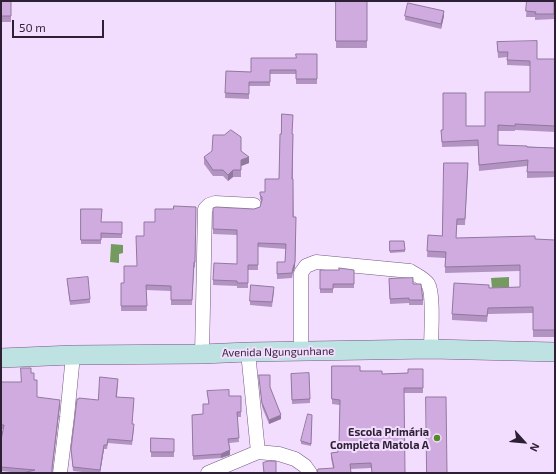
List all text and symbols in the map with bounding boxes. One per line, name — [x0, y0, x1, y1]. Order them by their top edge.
scale bar — [14, 12, 106, 38]
text: 50 m — [19, 20, 46, 34]
street label: Avenida Ngungunhane — [222, 344, 334, 360]
north arrow — [504, 422, 544, 462]
place label: Escola Primária Completa Matola A — [330, 425, 429, 451]
marker: Escola Primária Completa Matola A — [432, 433, 442, 443]
text: N — [528, 441, 543, 454]

